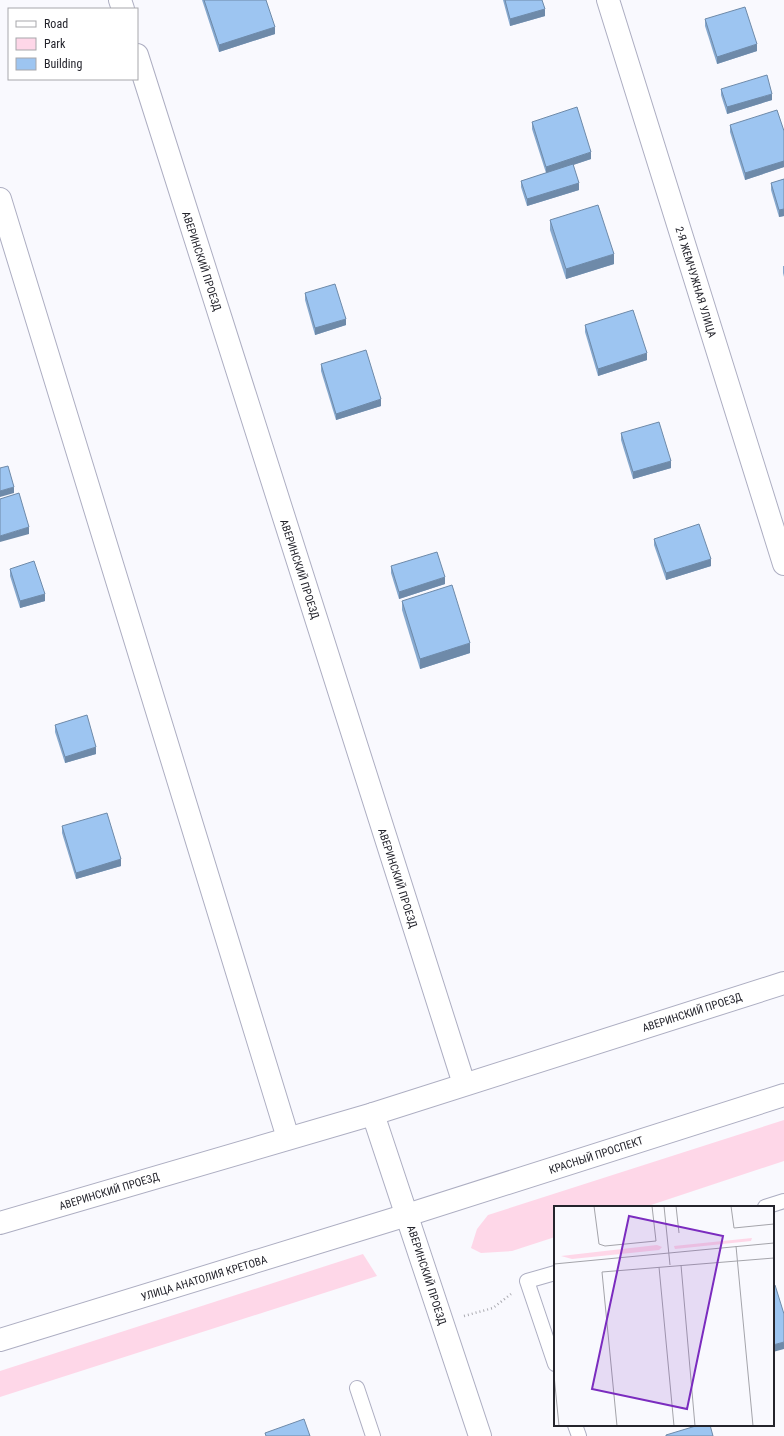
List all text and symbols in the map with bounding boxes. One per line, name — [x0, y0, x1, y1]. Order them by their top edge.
legend — [8, 8, 138, 80]
text: Road — [44, 17, 68, 31]
text: Park — [44, 37, 66, 51]
text: Building — [44, 57, 82, 71]
street label: АВЕРИНСКИЙ ПРОЕЗД — [179, 210, 224, 313]
street label: 2-Я ЖЕМЧУЖНАЯ УЛИЦА — [672, 225, 719, 340]
street label: АВЕРИНСКИЙ ПРОЕЗД — [277, 518, 322, 621]
street label: АВЕРИНСКИЙ ПРОЕЗД — [375, 827, 420, 930]
street label: АВЕРИНСКИЙ ПРОЕЗД — [641, 990, 744, 1035]
street label: КРАСНЫЙ ПРОСПЕКТ — [547, 1134, 645, 1177]
street label: АВЕРИНСКИЙ ПРОЕЗД — [57, 1170, 161, 1213]
inset map — [554, 1206, 774, 1426]
street label: АВЕРИНСКИЙ ПРОЕЗД — [404, 1224, 449, 1327]
street label: УЛИЦА АНАТОЛИЯ КРЕТОВА — [140, 1253, 269, 1304]

